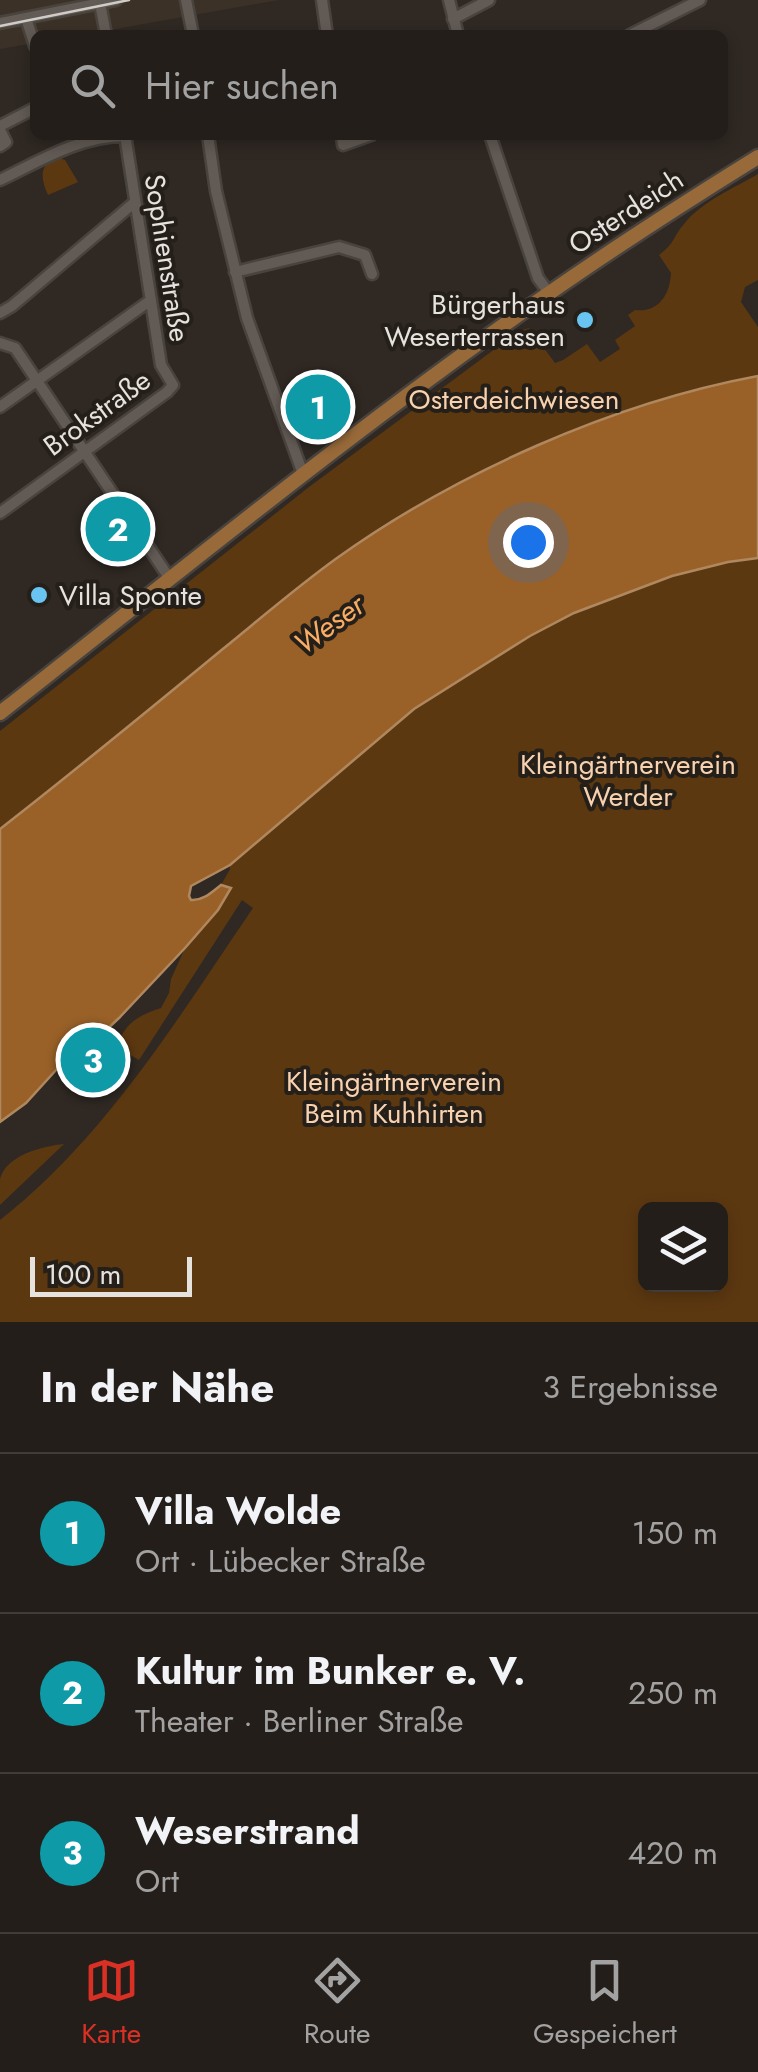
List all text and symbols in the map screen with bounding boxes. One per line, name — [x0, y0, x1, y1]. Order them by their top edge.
search box — [30, 30, 728, 140]
icon: search — [65, 58, 120, 113]
text: Hier suchen — [145, 58, 339, 113]
street label: Osterdeich — [560, 159, 692, 265]
street label: Sophienstraße — [134, 171, 200, 345]
place label: Bürgerhaus Weserterrassen — [384, 284, 565, 357]
marker: Bürgerhaus Weserterrassen — [574, 309, 596, 331]
street label: Brokstraße — [35, 360, 159, 466]
pin: 1 — [286, 370, 350, 444]
park label: Osterdeichwiesen — [409, 379, 619, 420]
pin: 2 — [86, 492, 150, 566]
your location — [503, 517, 554, 568]
place label: Villa Sponte — [59, 575, 202, 616]
water label: Weser — [285, 582, 375, 664]
marker: Villa Sponte — [28, 584, 50, 606]
park label: Kleingärtnerverein Werder — [520, 744, 736, 817]
pin: 3 — [61, 1022, 126, 1098]
park label: Kleingärtnerverein Beim Kuhhirten — [286, 1061, 502, 1134]
map controls — [638, 1202, 728, 1292]
button: layers — [638, 1202, 728, 1292]
scale bar — [30, 1252, 192, 1296]
text: 100 m — [45, 1254, 121, 1295]
text: In der Nähe — [40, 1357, 274, 1418]
text: 3 Ergebnisse — [542, 1364, 718, 1410]
text: Villa Wolde — [135, 1483, 341, 1538]
text: 1 — [64, 1510, 81, 1556]
text: 150 m — [632, 1510, 718, 1556]
text: Ort · Lübecker Straße — [135, 1538, 426, 1584]
text: Kultur im Bunker e. V. — [135, 1643, 526, 1698]
text: 2 — [62, 1670, 83, 1716]
text: 250 m — [628, 1670, 718, 1716]
text: Theater · Berliner Straße — [135, 1698, 463, 1744]
text: Weserstrand — [135, 1803, 360, 1858]
text: 3 — [63, 1830, 82, 1876]
text: 420 m — [627, 1830, 718, 1876]
text: Ort — [135, 1858, 179, 1904]
tab: Karte — [81, 1953, 141, 2054]
tab: Route — [304, 1953, 370, 2054]
tab: Gespeichert — [533, 1953, 677, 2054]

